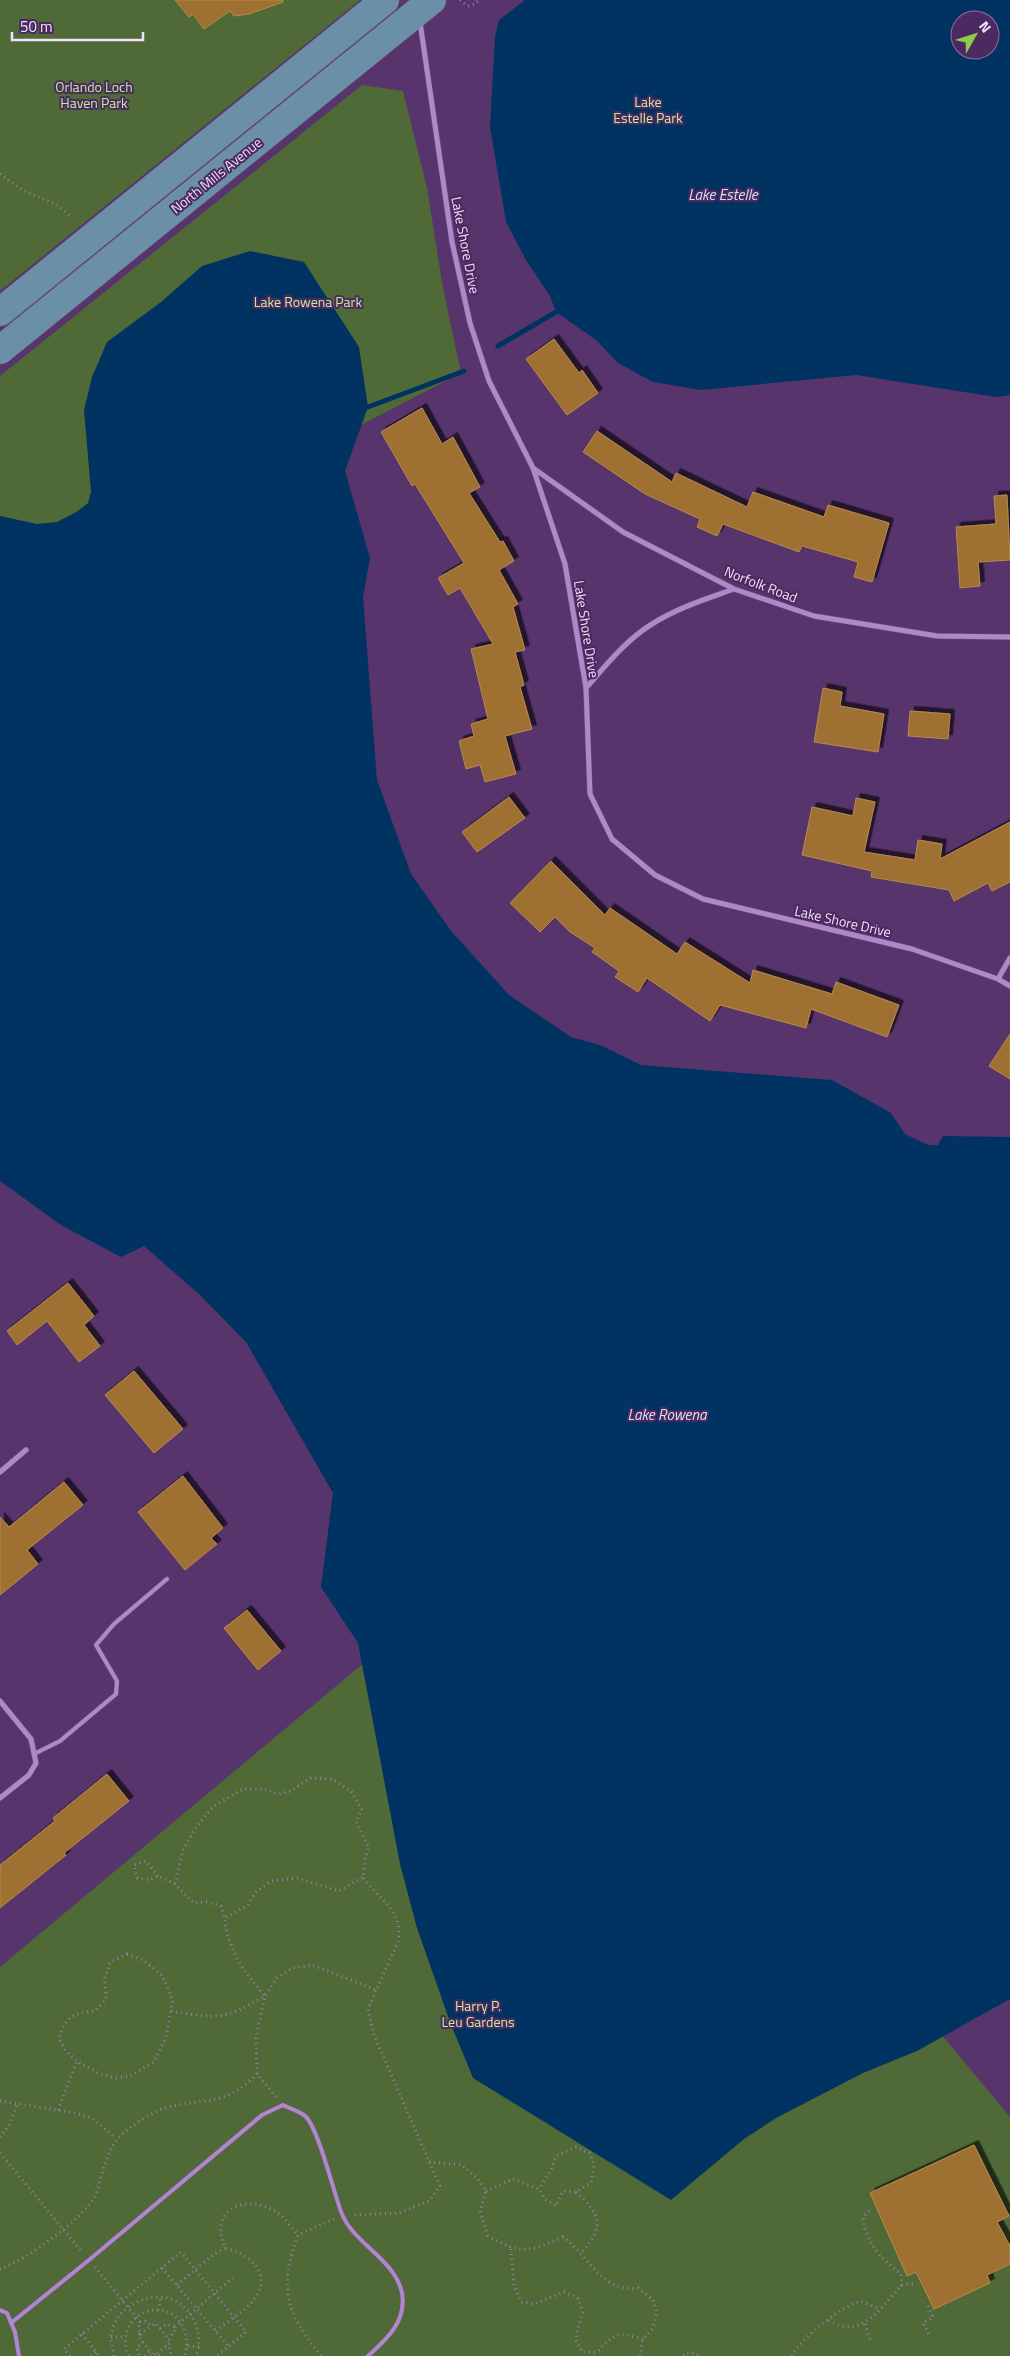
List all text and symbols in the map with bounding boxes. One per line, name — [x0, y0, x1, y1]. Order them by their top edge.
scale bar — [12, 10, 144, 42]
north arrow — [950, 10, 1000, 60]
text: 50 m — [20, 15, 53, 38]
text: N — [974, 16, 997, 37]
park label: Orlando Loch Haven Park — [55, 76, 133, 113]
park label: Lake Estelle Park — [613, 91, 683, 128]
street label: North Mills Avenue — [166, 132, 266, 218]
water label: Lake Estelle — [688, 183, 759, 206]
street label: Lake Shore Drive — [446, 195, 486, 295]
park label: Lake Rowena Park — [254, 291, 362, 312]
street label: Norfolk Road — [721, 560, 801, 608]
street label: Lake Shore Drive — [569, 579, 605, 679]
street label: Lake Shore Drive — [793, 900, 893, 942]
water label: Lake Rowena — [628, 1403, 708, 1426]
park label: Harry P. Leu Gardens — [441, 1995, 515, 2032]

